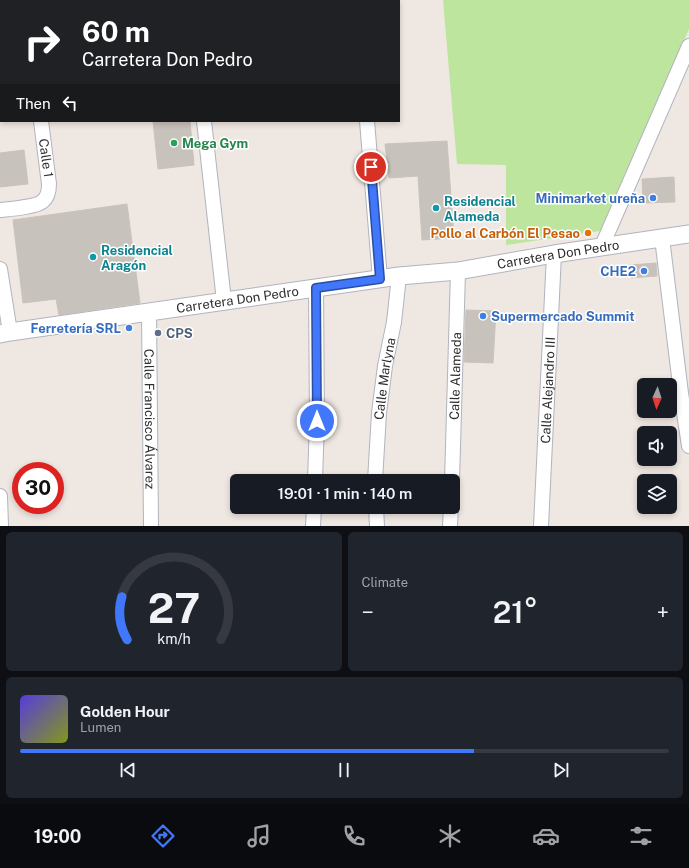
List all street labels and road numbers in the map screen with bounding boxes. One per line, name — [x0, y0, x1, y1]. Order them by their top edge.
street label: Calle 1 — [36, 138, 56, 178]
street label: Carretera Don Pedro — [496, 237, 620, 271]
street label: Carretera Don Pedro — [175, 283, 300, 315]
street label: Calle Alameda — [446, 332, 464, 420]
street label: Calle Marlyna — [371, 336, 398, 420]
street label: Calle Alejandro III — [537, 337, 558, 444]
street label: Calle Francisco Álvarez — [142, 349, 159, 489]

